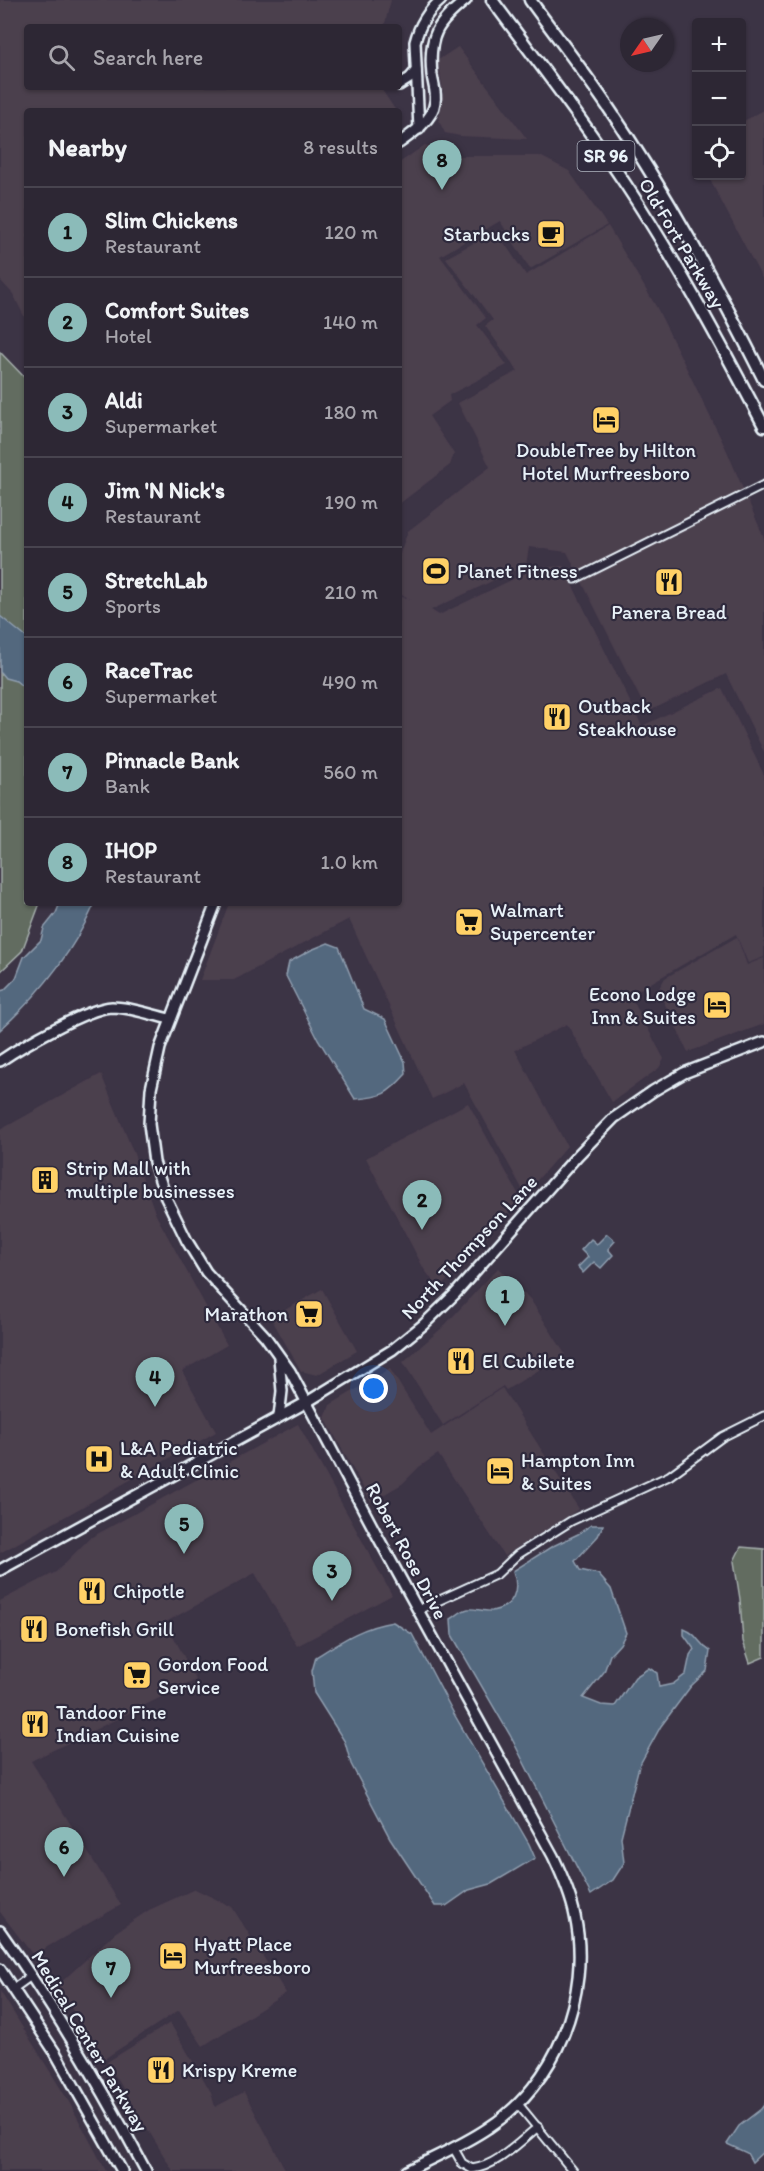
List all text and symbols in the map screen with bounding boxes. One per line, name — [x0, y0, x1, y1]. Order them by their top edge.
north arrow — [620, 18, 674, 72]
map controls — [692, 18, 746, 180]
button: + — [692, 18, 746, 72]
search box — [24, 24, 402, 90]
icon: search — [45, 41, 78, 74]
text: Search here — [93, 44, 203, 71]
button: − — [692, 72, 746, 126]
button: locate — [692, 126, 746, 180]
text: Nearby — [48, 131, 127, 163]
text: 8 results — [303, 135, 378, 159]
pin: 8 — [422, 140, 462, 190]
road number: SR 96 — [578, 141, 634, 171]
street label: Old Fort Parkway — [634, 174, 731, 313]
text: Slim Chickens — [105, 207, 238, 234]
cafe icon: Starbucks — [535, 218, 567, 250]
text: 1 — [63, 220, 72, 244]
text: 120 m — [325, 220, 378, 244]
place label: Starbucks — [443, 222, 530, 246]
text: Restaurant — [105, 234, 201, 258]
text: Comfort Suites — [105, 297, 249, 324]
text: 2 — [62, 310, 73, 334]
text: 140 m — [323, 310, 378, 334]
text: Hotel — [105, 324, 152, 348]
text: Aldi — [105, 387, 143, 414]
text: 3 — [62, 400, 73, 424]
text: 180 m — [324, 400, 378, 424]
hotel icon: DoubleTree by Hilton Hotel Murfreesboro — [590, 404, 622, 436]
text: Supermarket — [105, 414, 217, 438]
place label: DoubleTree by Hilton Hotel Murfreesboro — [516, 438, 696, 485]
text: Jim 'N Nick's — [105, 477, 225, 504]
text: 4 — [61, 490, 74, 514]
text: 190 m — [325, 490, 378, 514]
text: Restaurant — [105, 504, 201, 528]
sports icon: Planet Fitness — [420, 555, 452, 587]
place label: Planet Fitness — [457, 559, 578, 583]
restaurant icon: Panera Bread — [653, 566, 685, 598]
text: StretchLab — [105, 567, 208, 594]
text: 5 — [62, 580, 73, 604]
text: 210 m — [325, 580, 378, 604]
text: Sports — [105, 594, 161, 618]
place label: Panera Bread — [611, 600, 727, 624]
text: RaceTrac — [105, 657, 193, 684]
text: 6 — [62, 670, 73, 694]
text: 490 m — [322, 670, 378, 694]
text: Supermarket — [105, 684, 217, 708]
place label: Outback Steakhouse — [578, 694, 677, 741]
restaurant icon: Outback Steakhouse — [541, 701, 573, 733]
text: Pinnacle Bank — [105, 747, 239, 774]
text: 7 — [63, 760, 72, 784]
text: 560 m — [323, 760, 378, 784]
text: Bank — [105, 774, 150, 798]
text: IHOP — [105, 837, 157, 864]
text: 8 — [62, 850, 73, 874]
text: 1.0 km — [321, 850, 378, 874]
text: Restaurant — [105, 864, 201, 888]
place label: Walmart Supercenter — [490, 898, 595, 945]
supermarket icon: Walmart Supercenter — [453, 906, 485, 938]
place label: Econo Lodge Inn & Suites — [589, 982, 696, 1029]
hotel icon: Econo Lodge Inn & Suites — [701, 989, 733, 1021]
place label: Strip Mall with multiple businesses — [66, 1156, 235, 1203]
building icon: Strip Mall with multiple businesses — [29, 1164, 61, 1196]
street label: North Thompson Lane — [396, 1170, 542, 1324]
pin: 2 — [402, 1180, 442, 1230]
pin: 1 — [486, 1276, 524, 1326]
supermarket icon: Marathon — [293, 1298, 325, 1330]
place label: Marathon — [205, 1302, 288, 1326]
restaurant icon: El Cubilete — [445, 1345, 477, 1377]
place label: El Cubilete — [482, 1349, 575, 1373]
pin: 4 — [136, 1358, 174, 1407]
your location — [359, 1374, 388, 1403]
place label: L&A Pediatric & Adult Clinic — [120, 1436, 239, 1483]
hospital icon: L&A Pediatric & Adult Clinic — [83, 1443, 115, 1475]
place label: Hampton Inn & Suites — [521, 1448, 635, 1495]
hotel icon: Hampton Inn & Suites — [484, 1455, 516, 1487]
street label: Robert Rose Drive — [361, 1479, 453, 1623]
pin: 5 — [164, 1504, 204, 1554]
pin: 3 — [312, 1552, 352, 1601]
restaurant icon: Chipotle — [76, 1575, 108, 1607]
place label: Chipotle — [113, 1579, 185, 1603]
restaurant icon: Bonefish Grill — [18, 1613, 50, 1645]
place label: Bonefish Grill — [55, 1617, 174, 1641]
place label: Gordon Food Service — [158, 1652, 268, 1699]
supermarket icon: Gordon Food Service — [121, 1659, 153, 1691]
place label: Tandoor Fine Indian Cuisine — [56, 1700, 180, 1747]
restaurant icon: Tandoor Fine Indian Cuisine — [19, 1708, 51, 1740]
pin: 6 — [44, 1828, 84, 1877]
place label: Hyatt Place Murfreesboro — [194, 1932, 311, 1979]
hotel icon: Hyatt Place Murfreesboro — [157, 1940, 189, 1972]
street label: Medical Center Parkway — [26, 1946, 154, 2137]
pin: 7 — [92, 1948, 130, 1998]
restaurant icon: Krispy Kreme — [145, 2054, 177, 2086]
place label: Krispy Kreme — [182, 2058, 297, 2082]

